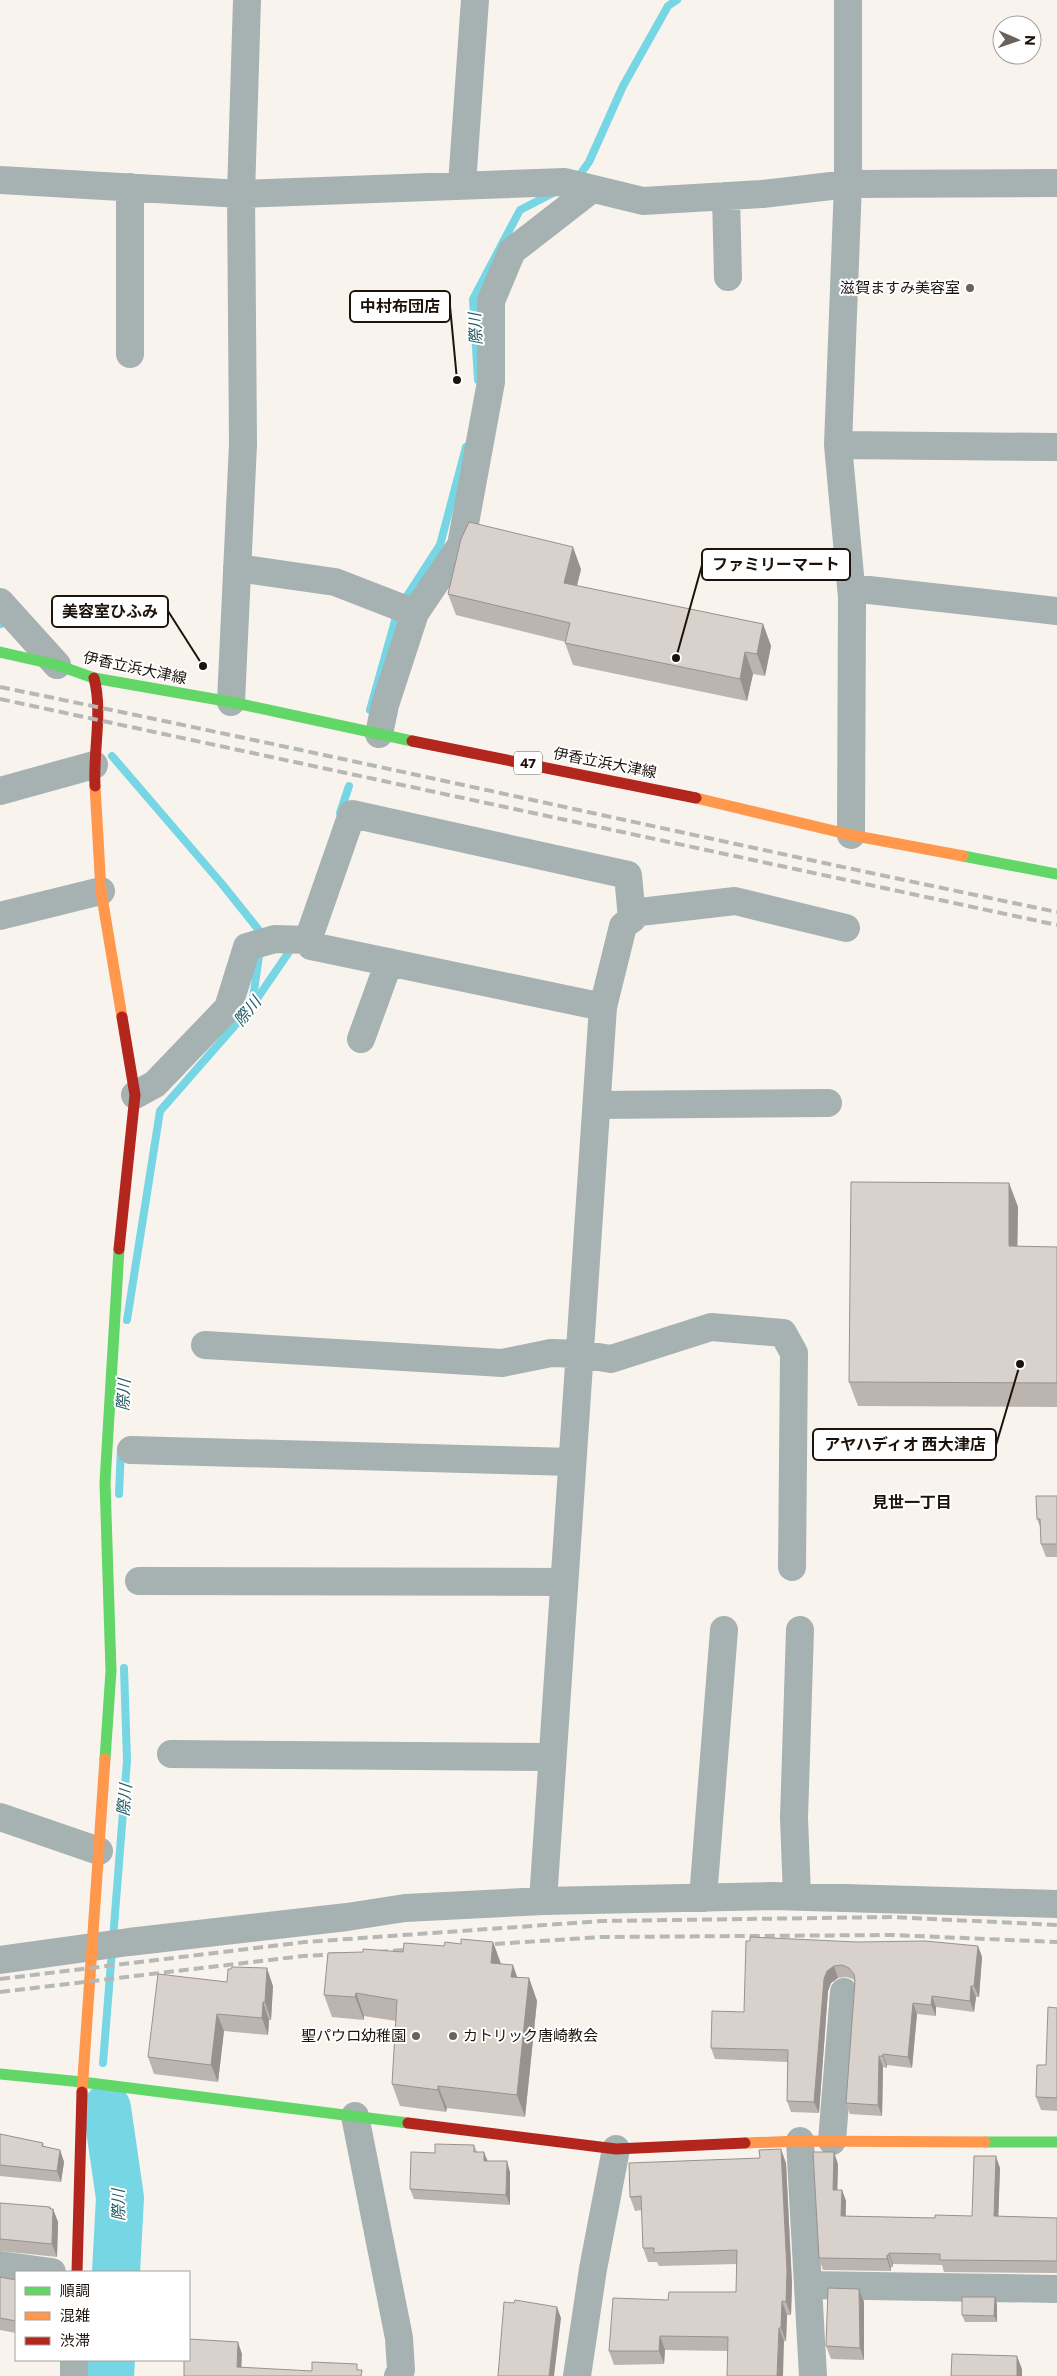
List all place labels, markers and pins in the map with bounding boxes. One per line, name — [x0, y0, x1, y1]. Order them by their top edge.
place label: 滋賀ますみ美容室 — [840, 278, 960, 296]
marker: 滋賀ますみ美容室 — [964, 282, 976, 294]
callout: 中村布団店 — [350, 291, 450, 322]
callout: ファミリーマート — [702, 549, 850, 580]
callout: 美容室ひふみ — [52, 596, 168, 627]
callout: アヤハディオ 西大津店 — [813, 1429, 996, 1460]
place label: 聖パウロ幼稚園 — [301, 2026, 406, 2044]
place label: カトリック唐崎教会 — [463, 2026, 598, 2044]
marker: 聖パウロ幼稚園 — [410, 2030, 422, 2042]
marker: カトリック唐崎教会 — [447, 2030, 459, 2042]

